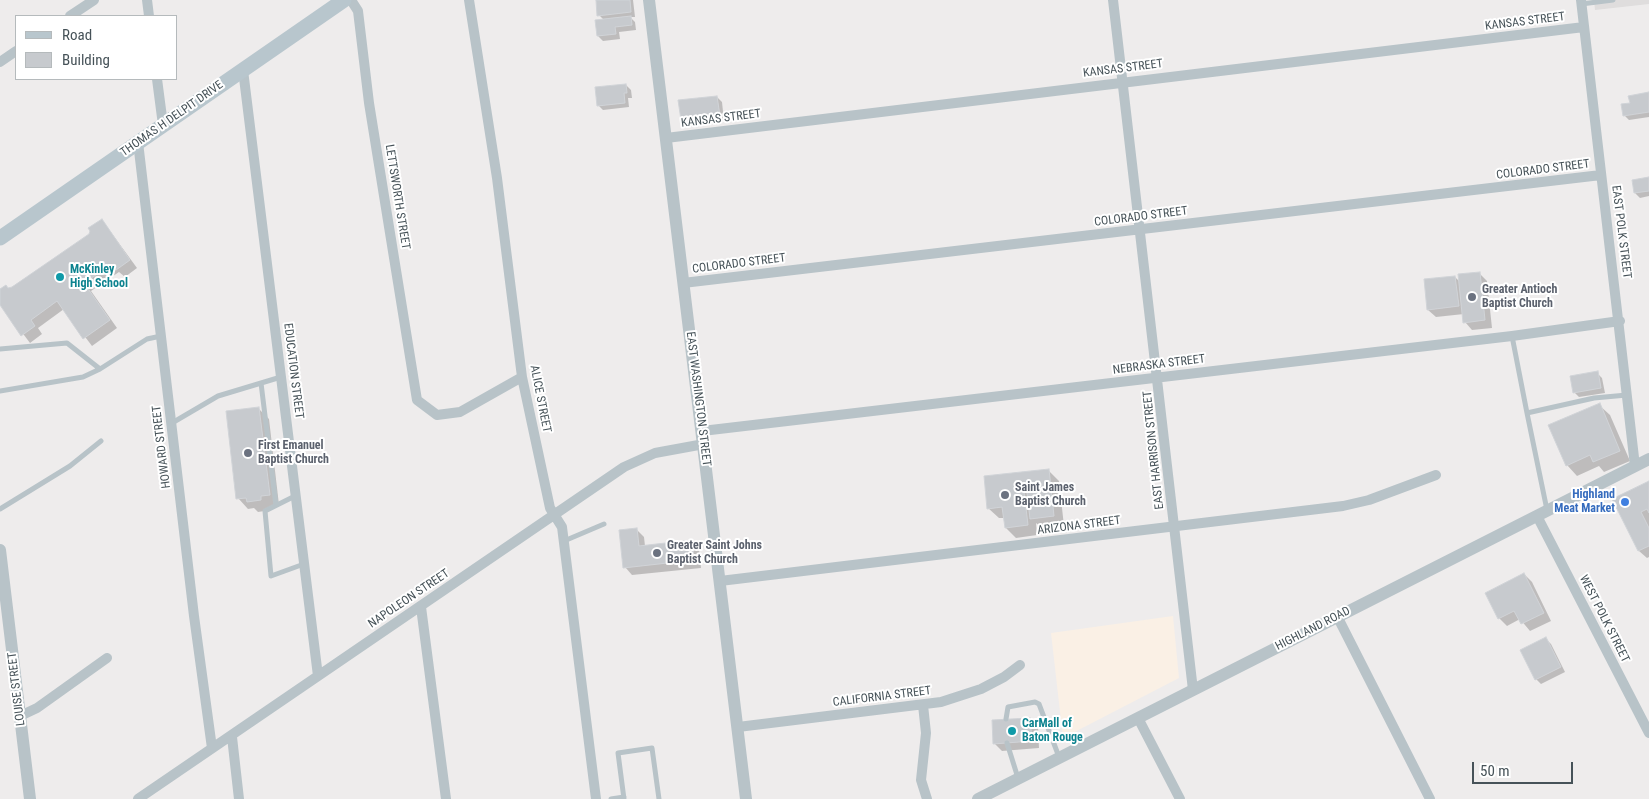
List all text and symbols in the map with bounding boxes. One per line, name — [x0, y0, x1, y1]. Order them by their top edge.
street label: KANSAS STREET — [1484, 10, 1566, 34]
legend — [15, 15, 178, 80]
text: Road — [62, 26, 92, 44]
text: Building — [62, 51, 110, 69]
street label: KANSAS STREET — [1082, 57, 1164, 81]
street label: THOMAS H DELPIT DRIVE — [118, 78, 226, 160]
street label: KANSAS STREET — [680, 107, 762, 131]
street label: LETTSWORTH STREET — [382, 143, 412, 251]
street label: COLORADO STREET — [1496, 157, 1590, 183]
street label: EAST POLK STREET — [1608, 184, 1634, 280]
street label: COLORADO STREET — [1094, 204, 1188, 230]
street label: COLORADO STREET — [692, 251, 786, 277]
place label: McKinley High School — [70, 263, 128, 291]
marker: McKinley High School — [54, 271, 66, 283]
place label: Greater Antioch Baptist Church — [1482, 283, 1557, 311]
marker: Greater Antioch Baptist Church — [1466, 291, 1478, 303]
street label: EDUCATION STREET — [280, 322, 306, 420]
street label: EAST WASHINGTON STREET — [683, 331, 713, 467]
street label: NEBRASKA STREET — [1112, 352, 1206, 378]
street label: ALICE STREET — [526, 364, 554, 434]
street label: EAST HARRISON STREET — [1141, 390, 1167, 510]
street label: HOWARD STREET — [150, 405, 174, 489]
place label: First Emanuel Baptist Church — [258, 439, 329, 467]
marker: First Emanuel Baptist Church — [242, 447, 254, 459]
place label: Saint James Baptist Church — [1015, 481, 1086, 509]
place label: Highland Meat Market — [1554, 488, 1615, 516]
marker: Saint James Baptist Church — [999, 489, 1011, 501]
marker: Highland Meat Market — [1619, 496, 1631, 508]
street label: ARIZONA STREET — [1036, 514, 1122, 538]
place label: Greater Saint Johns Baptist Church — [667, 539, 762, 567]
marker: Greater Saint Johns Baptist Church — [651, 547, 663, 559]
street label: NAPOLEON STREET — [366, 567, 452, 631]
street label: WEST POLK STREET — [1576, 573, 1632, 665]
street label: HIGHLAND ROAD — [1273, 604, 1353, 654]
street label: LOUISE STREET — [5, 651, 29, 727]
street label: CALIFORNIA STREET — [832, 684, 932, 710]
place label: CarMall of Baton Rouge — [1022, 717, 1083, 745]
marker: CarMall of Baton Rouge — [1006, 725, 1018, 737]
scale bar — [1474, 752, 1575, 784]
text: 50 m — [1480, 762, 1510, 780]

